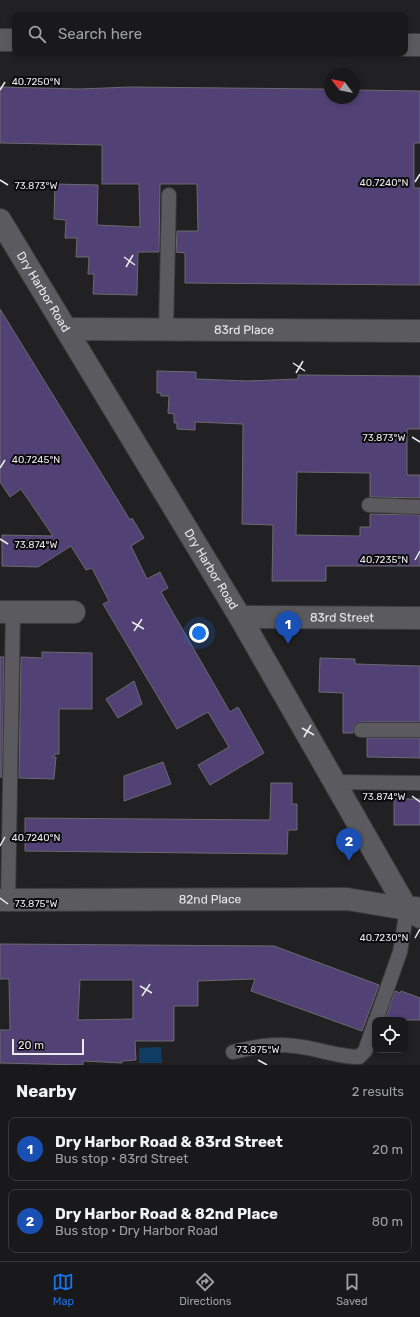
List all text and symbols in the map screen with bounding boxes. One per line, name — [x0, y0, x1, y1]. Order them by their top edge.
search box — [12, 12, 408, 56]
icon: search — [26, 23, 48, 45]
text: Search here — [58, 25, 142, 43]
north arrow — [324, 68, 360, 104]
text: 40.7250°N — [12, 76, 60, 88]
text: 40.7240°N — [360, 177, 409, 189]
text: 73.873°W — [15, 180, 57, 192]
street label: Dry Harbor Road — [14, 249, 73, 335]
street label: 83rd Place — [214, 323, 274, 337]
text: 73.873°W — [363, 432, 405, 444]
text: 40.7245°N — [12, 454, 60, 466]
street label: Dry Harbor Road — [181, 526, 241, 612]
text: 73.874°W — [15, 539, 57, 551]
text: 40.7235°N — [360, 554, 408, 566]
street label: 83rd Street — [310, 610, 374, 625]
pin: 1 — [275, 611, 301, 644]
your location — [189, 623, 209, 643]
text: 73.874°W — [363, 791, 405, 803]
pin: 2 — [336, 828, 362, 861]
text: 40.7240°N — [12, 832, 61, 844]
street label: 82nd Place — [179, 892, 242, 906]
text: 73.875°W — [15, 898, 57, 910]
text: 40.7230°N — [360, 932, 408, 944]
map controls — [372, 1017, 408, 1053]
button: locate — [372, 1017, 408, 1053]
scale bar — [12, 1037, 84, 1056]
text: 20 m — [18, 1039, 44, 1052]
text: 73.875°W — [237, 1044, 279, 1056]
text: Nearby — [16, 1081, 77, 1101]
text: 2 results — [352, 1084, 404, 1099]
text: Dry Harbor Road & 83rd Street — [55, 1133, 283, 1151]
text: 1 — [27, 1142, 33, 1157]
text: 20 m — [372, 1142, 403, 1157]
text: Bus stop · 83rd Street — [55, 1151, 188, 1166]
text: Dry Harbor Road & 82nd Place — [55, 1205, 278, 1223]
text: 2 — [26, 1214, 34, 1229]
text: 80 m — [372, 1214, 403, 1229]
text: Bus stop · Dry Harbor Road — [55, 1223, 218, 1238]
tab: Map — [52, 1271, 74, 1308]
tab: Directions — [179, 1271, 231, 1308]
tab: Saved — [336, 1271, 368, 1308]

